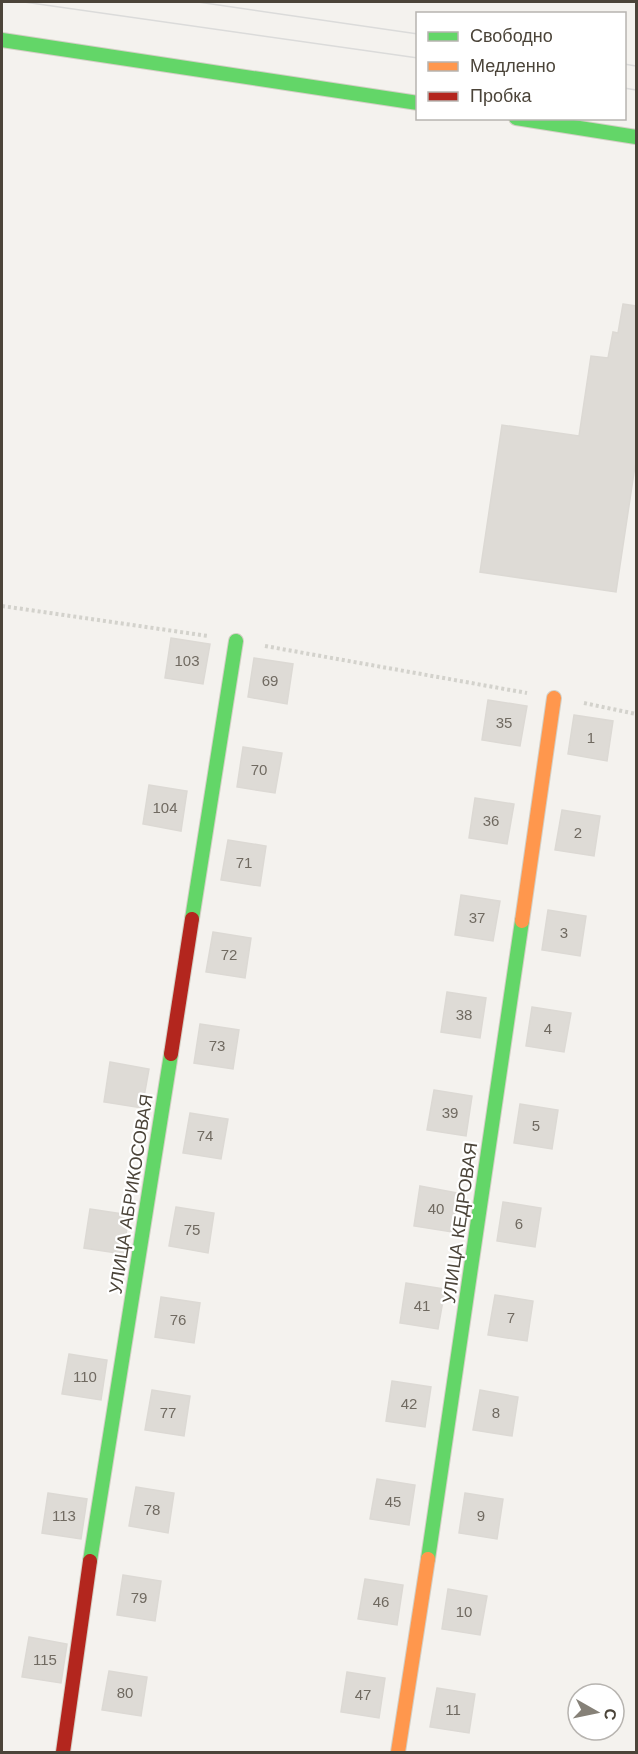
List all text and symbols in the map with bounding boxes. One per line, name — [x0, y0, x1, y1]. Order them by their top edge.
legend — [416, 12, 626, 120]
text: Свободно — [470, 26, 553, 46]
text: Медленно — [470, 56, 556, 76]
text: Пробка — [470, 86, 533, 106]
house number: 103 — [174, 652, 200, 669]
house number: 69 — [262, 672, 278, 689]
house number: 35 — [496, 714, 512, 731]
house number: 1 — [587, 729, 595, 746]
house number: 70 — [251, 761, 267, 778]
house number: 104 — [152, 799, 178, 816]
house number: 36 — [483, 812, 499, 829]
house number: 2 — [574, 824, 582, 841]
house number: 71 — [236, 854, 252, 871]
house number: 37 — [469, 909, 485, 926]
house number: 3 — [560, 924, 568, 941]
house number: 72 — [221, 946, 237, 963]
house number: 38 — [456, 1006, 472, 1023]
house number: 4 — [544, 1020, 552, 1037]
house number: 73 — [209, 1037, 225, 1054]
street label: УЛИЦА АБРИКОСОВАЯ — [105, 1093, 157, 1295]
house number: 39 — [442, 1104, 458, 1121]
house number: 5 — [532, 1117, 540, 1134]
house number: 74 — [197, 1127, 213, 1144]
street label: УЛИЦА КЕДРОВАЯ — [439, 1141, 481, 1305]
house number: 40 — [428, 1200, 444, 1217]
house number: 6 — [515, 1215, 523, 1232]
house number: 75 — [184, 1221, 200, 1238]
house number: 41 — [414, 1297, 430, 1314]
house number: 7 — [507, 1309, 515, 1326]
house number: 76 — [170, 1311, 186, 1328]
house number: 110 — [73, 1368, 97, 1385]
house number: 42 — [401, 1395, 417, 1412]
house number: 77 — [160, 1404, 176, 1421]
house number: 8 — [492, 1404, 500, 1421]
house number: 45 — [385, 1493, 401, 1510]
house number: 78 — [144, 1501, 160, 1518]
house number: 113 — [52, 1507, 76, 1524]
house number: 9 — [477, 1507, 485, 1524]
house number: 79 — [131, 1589, 147, 1606]
house number: 46 — [373, 1593, 389, 1610]
house number: 10 — [456, 1603, 472, 1620]
house number: 115 — [33, 1651, 57, 1668]
north arrow — [566, 1682, 626, 1742]
house number: 80 — [117, 1684, 133, 1701]
house number: 47 — [355, 1686, 371, 1703]
house number: 11 — [445, 1701, 461, 1718]
text: С — [601, 1707, 620, 1722]

